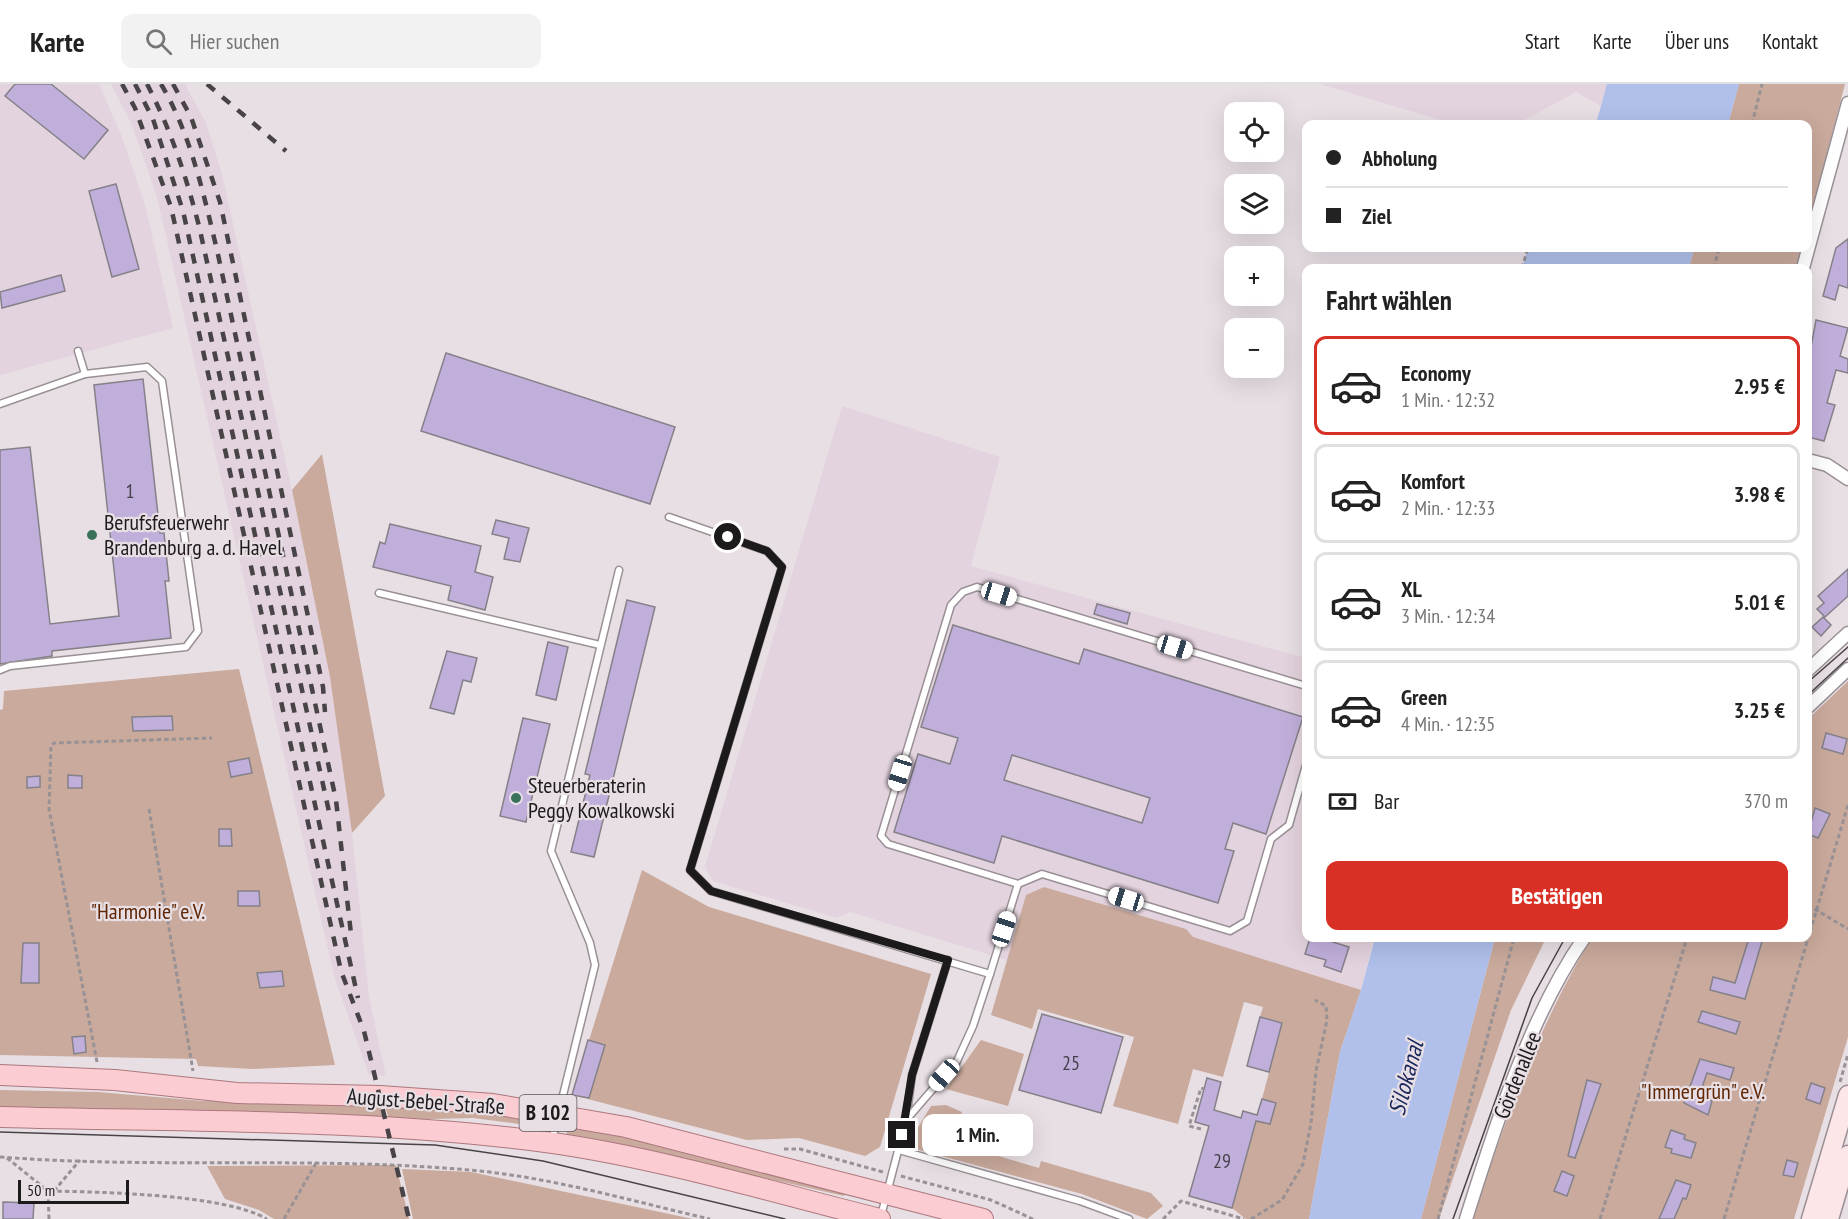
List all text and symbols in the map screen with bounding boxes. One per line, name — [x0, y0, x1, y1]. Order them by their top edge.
search box — [121, 14, 541, 68]
text: Karte — [30, 23, 85, 60]
icon: search — [142, 25, 175, 58]
text: Hier suchen — [190, 27, 279, 55]
text: Start — [1525, 28, 1560, 55]
text: Karte — [1593, 28, 1632, 55]
text: Über uns — [1665, 28, 1729, 55]
text: Kontakt — [1762, 28, 1818, 55]
map controls — [1224, 102, 1284, 378]
button: locate — [1224, 102, 1284, 162]
text: Abholung — [1362, 144, 1437, 172]
button: layers — [1224, 174, 1284, 234]
text: Ziel — [1362, 202, 1392, 230]
button: + — [1224, 246, 1284, 306]
text: Fahrt wählen — [1326, 283, 1452, 317]
button: − — [1224, 318, 1284, 378]
icon: car — [1329, 359, 1383, 413]
text: Economy — [1401, 359, 1471, 387]
text: 2.95 € — [1734, 372, 1785, 400]
text: 1 Min. · 12:32 — [1401, 387, 1495, 413]
icon: car — [1329, 467, 1383, 521]
text: Komfort — [1401, 467, 1465, 495]
house number: 1 — [126, 478, 135, 504]
text: 3.98 € — [1734, 480, 1785, 508]
text: 2 Min. · 12:33 — [1401, 495, 1495, 521]
place label: Berufsfeuerwehr Brandenburg a. d. Havel — [104, 508, 283, 561]
route start — [714, 523, 741, 550]
marker: Berufsfeuerwehr Brandenburg a. d. Havel — [85, 528, 99, 542]
icon: car — [1329, 575, 1383, 629]
text: XL — [1401, 575, 1422, 603]
car — [979, 580, 1019, 608]
text: 5.01 € — [1734, 588, 1785, 616]
text: 3 Min. · 12:34 — [1401, 603, 1495, 629]
car — [1155, 633, 1195, 661]
icon: car — [1329, 683, 1383, 737]
text: Green — [1401, 683, 1447, 711]
text: 3.25 € — [1734, 696, 1785, 724]
text: 4 Min. · 12:35 — [1401, 711, 1495, 737]
car — [886, 753, 914, 793]
place label: Steuerberaterin Peggy Kowalkowski — [528, 771, 675, 824]
icon: cash — [1326, 785, 1359, 818]
text: Bar — [1374, 787, 1399, 815]
text: 370 m — [1744, 788, 1788, 814]
marker: Steuerberaterin Peggy Kowalkowski — [509, 791, 523, 805]
button: Bestätigen — [1326, 861, 1788, 930]
car — [1106, 885, 1146, 913]
park label: "Harmonie" e.V. — [91, 897, 205, 925]
car — [990, 909, 1018, 949]
street label: Gördenallee — [1487, 1027, 1547, 1123]
water label: Silokanal — [1381, 1035, 1431, 1119]
house number: 25 — [1062, 1050, 1080, 1076]
car — [925, 1056, 963, 1094]
park label: "Immergrün" e.V. — [1641, 1077, 1765, 1105]
street label: August-Bebel-Straße — [346, 1082, 506, 1120]
road number: B 102 — [520, 1095, 576, 1131]
callout: 1 Min. — [923, 1114, 1034, 1156]
route end — [888, 1121, 915, 1148]
text: 1 Min. — [955, 1122, 1000, 1148]
house number: 29 — [1213, 1148, 1231, 1174]
scale bar — [18, 1177, 129, 1204]
text: 50 m — [27, 1180, 55, 1200]

